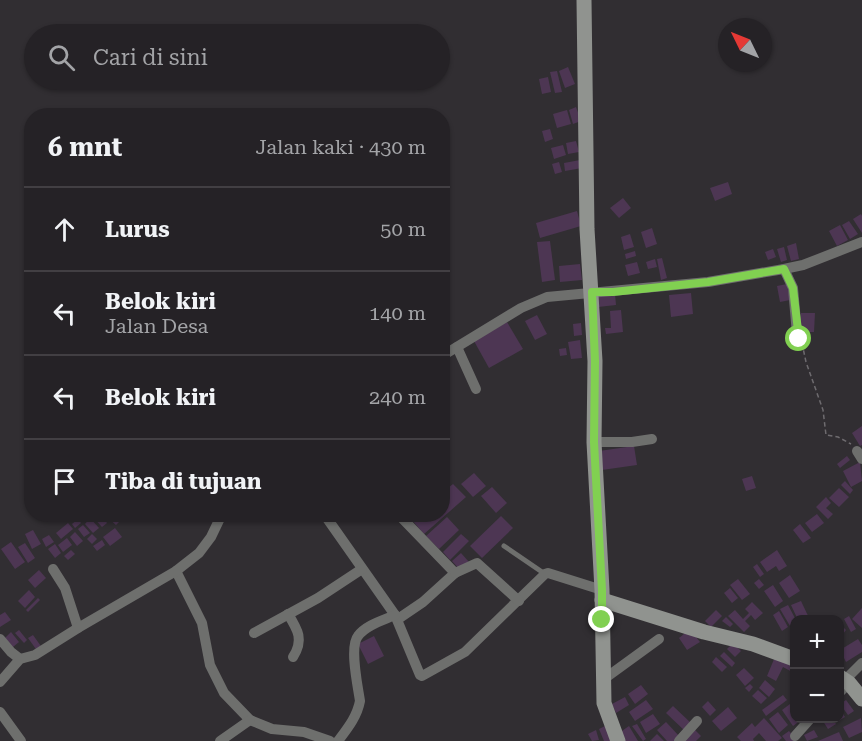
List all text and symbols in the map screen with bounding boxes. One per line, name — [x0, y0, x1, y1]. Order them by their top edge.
north arrow — [718, 18, 772, 72]
search box — [24, 24, 450, 90]
icon: search — [45, 41, 78, 74]
text: Cari di sini — [93, 45, 208, 70]
text: 6 mnt — [48, 132, 122, 162]
text: Jalan kaki · 430 m — [255, 135, 426, 159]
icon: ahead — [48, 213, 81, 246]
text: Lurus — [105, 217, 170, 242]
text: 50 m — [380, 217, 426, 241]
text: Belok kiri — [105, 289, 216, 314]
icon: left — [48, 297, 81, 330]
text: 140 m — [369, 301, 426, 325]
text: Jalan Desa — [105, 314, 208, 338]
route start — [785, 325, 811, 351]
icon: left — [48, 381, 81, 414]
text: Belok kiri — [105, 385, 216, 410]
text: 240 m — [369, 385, 426, 409]
icon: arrive — [48, 465, 81, 498]
text: Tiba di tujuan — [105, 469, 261, 494]
route end — [588, 606, 614, 632]
map controls — [790, 615, 844, 723]
button: + — [790, 615, 844, 669]
button: − — [790, 669, 844, 723]

